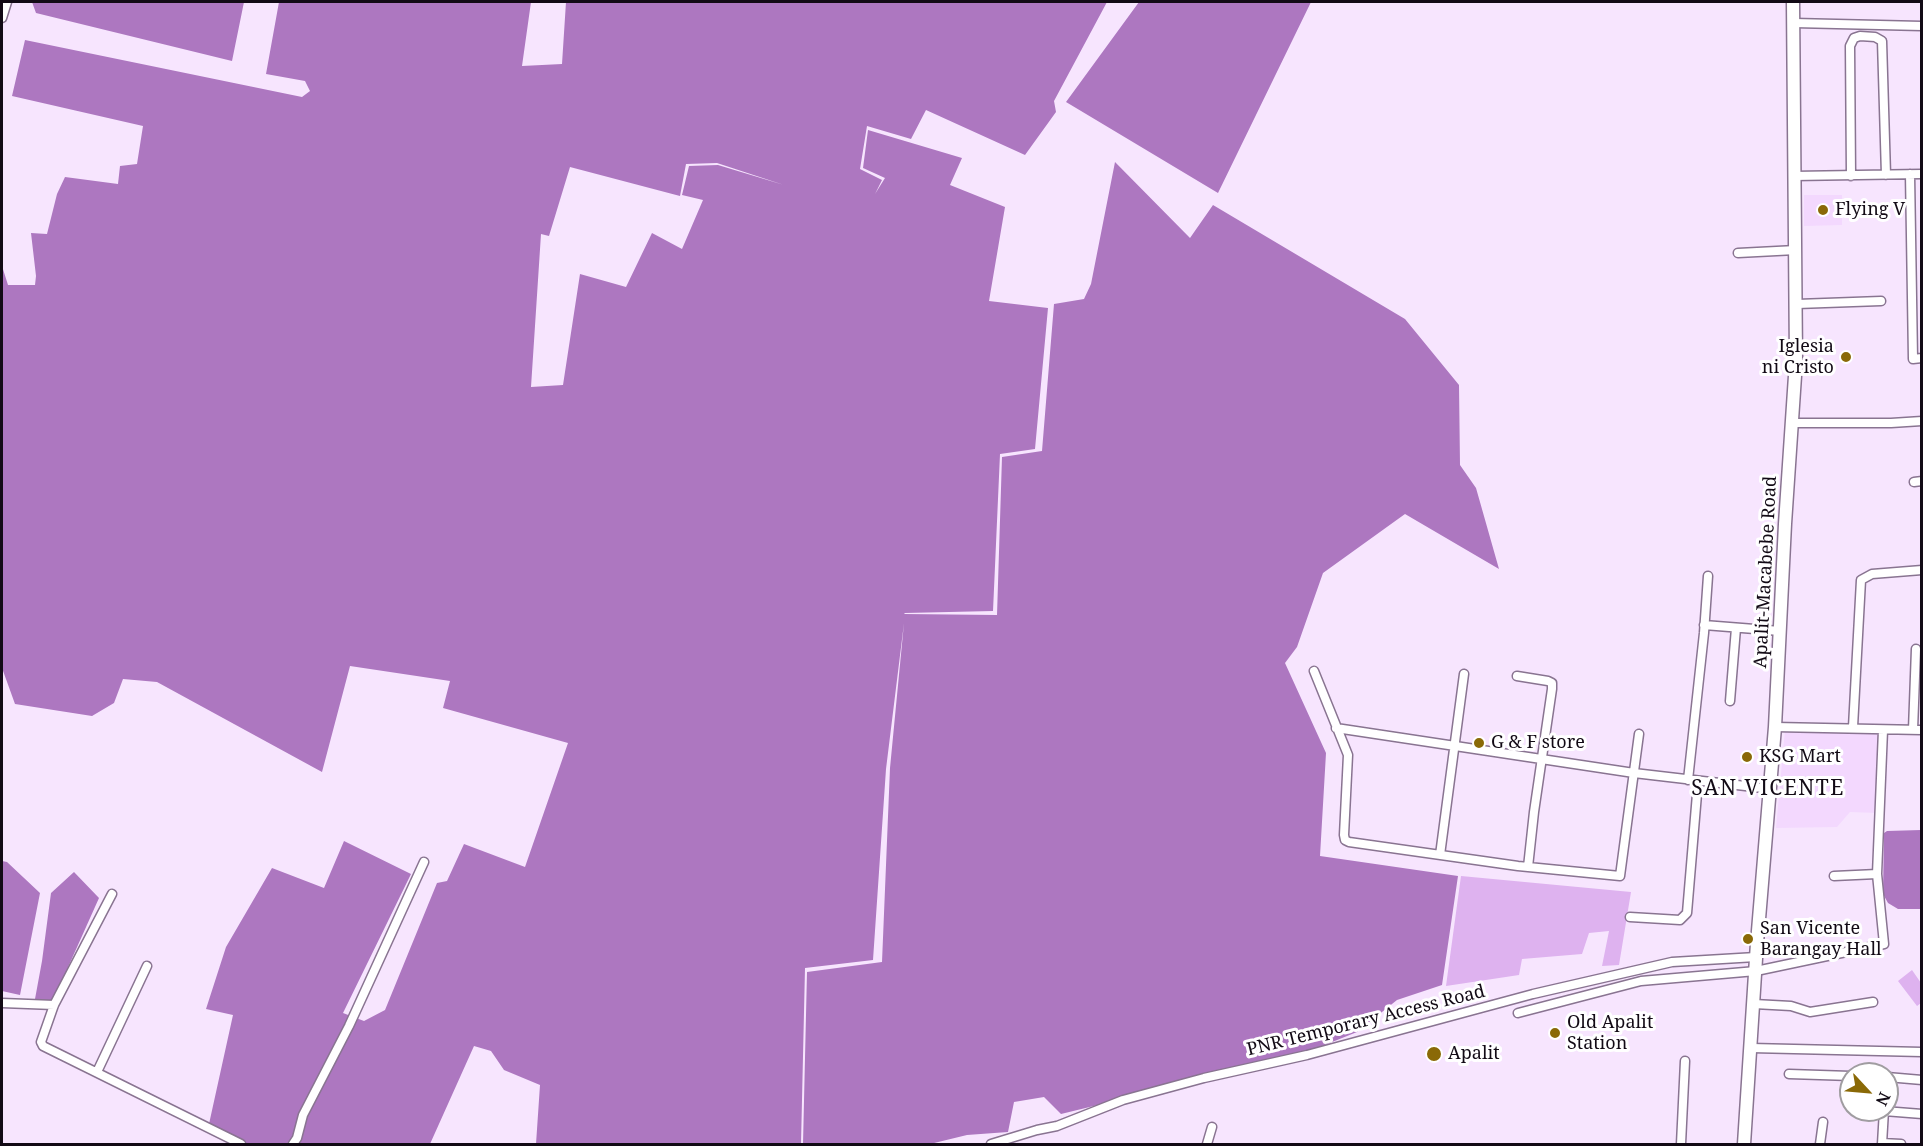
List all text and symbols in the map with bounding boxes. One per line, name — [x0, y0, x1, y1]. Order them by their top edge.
place label: Flying V — [1835, 199, 1905, 221]
marker: Flying V — [1816, 203, 1830, 217]
place label: Iglesia ni Cristo — [1762, 336, 1834, 378]
marker: Iglesia ni Cristo — [1839, 350, 1853, 364]
street label: Apalit-Macabebe Road — [1750, 475, 1782, 669]
place label: G & F store — [1491, 732, 1585, 754]
marker: G & F store — [1472, 736, 1486, 750]
place label: KSG Mart — [1759, 746, 1841, 768]
marker: KSG Mart — [1740, 750, 1754, 764]
district label: SAN VICENTE — [1691, 776, 1845, 802]
place label: San Vicente Barangay Hall — [1760, 918, 1882, 960]
marker: San Vicente Barangay Hall — [1741, 932, 1755, 946]
street label: PNR Temporary Access Road — [1245, 981, 1487, 1061]
place label: Old Apalit Station — [1567, 1012, 1653, 1054]
marker: Old Apalit Station — [1548, 1026, 1562, 1040]
place label: Apalit — [1448, 1043, 1500, 1065]
marker: Apalit — [1425, 1045, 1443, 1063]
north arrow — [1839, 1062, 1899, 1122]
text: N — [1871, 1089, 1896, 1109]

